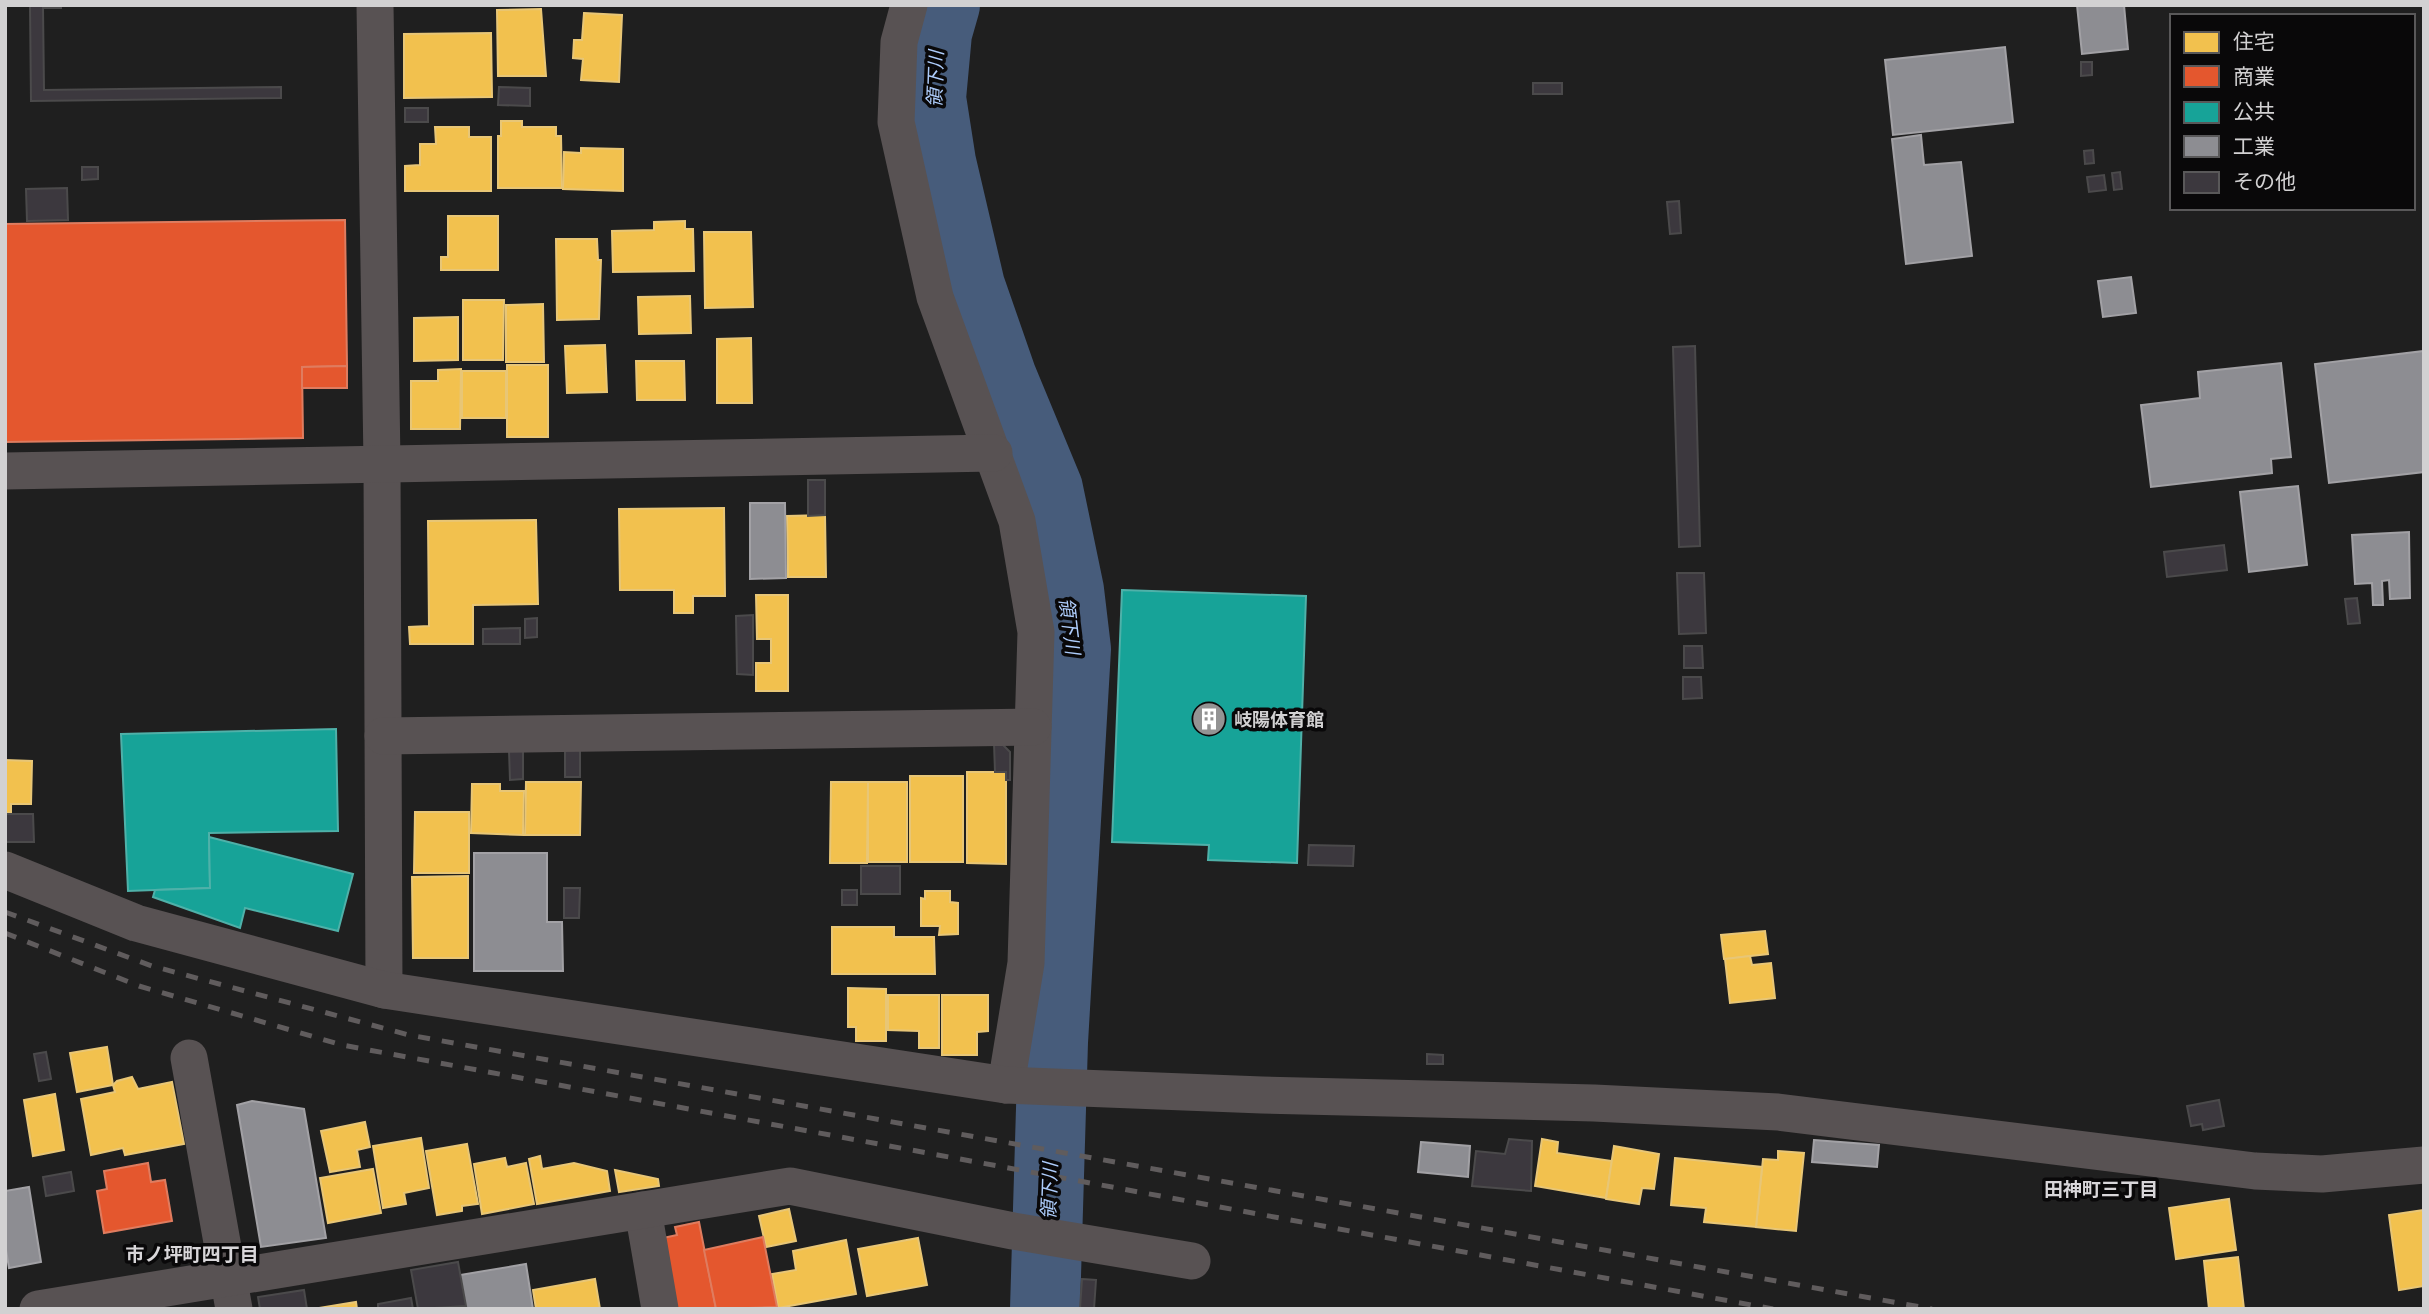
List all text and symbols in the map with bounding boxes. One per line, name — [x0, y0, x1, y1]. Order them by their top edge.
legend — [2170, 14, 2415, 210]
text: 住宅 — [2233, 27, 2275, 55]
water label: 領下川 — [921, 48, 949, 108]
text: 商業 — [2233, 62, 2275, 90]
text: 公共 — [2233, 97, 2275, 125]
text: 工業 — [2233, 132, 2275, 160]
text: その他 — [2233, 167, 2296, 195]
water label: 領下川 — [1054, 596, 1087, 658]
building icon: 岐陽体育館 — [1190, 700, 1228, 738]
place label: 岐陽体育館 — [1234, 707, 1324, 731]
water label: 領下川 — [1035, 1160, 1063, 1220]
district label: 田神町三丁目 — [2044, 1176, 2158, 1202]
district label: 市ノ坪町四丁目 — [125, 1241, 259, 1267]

